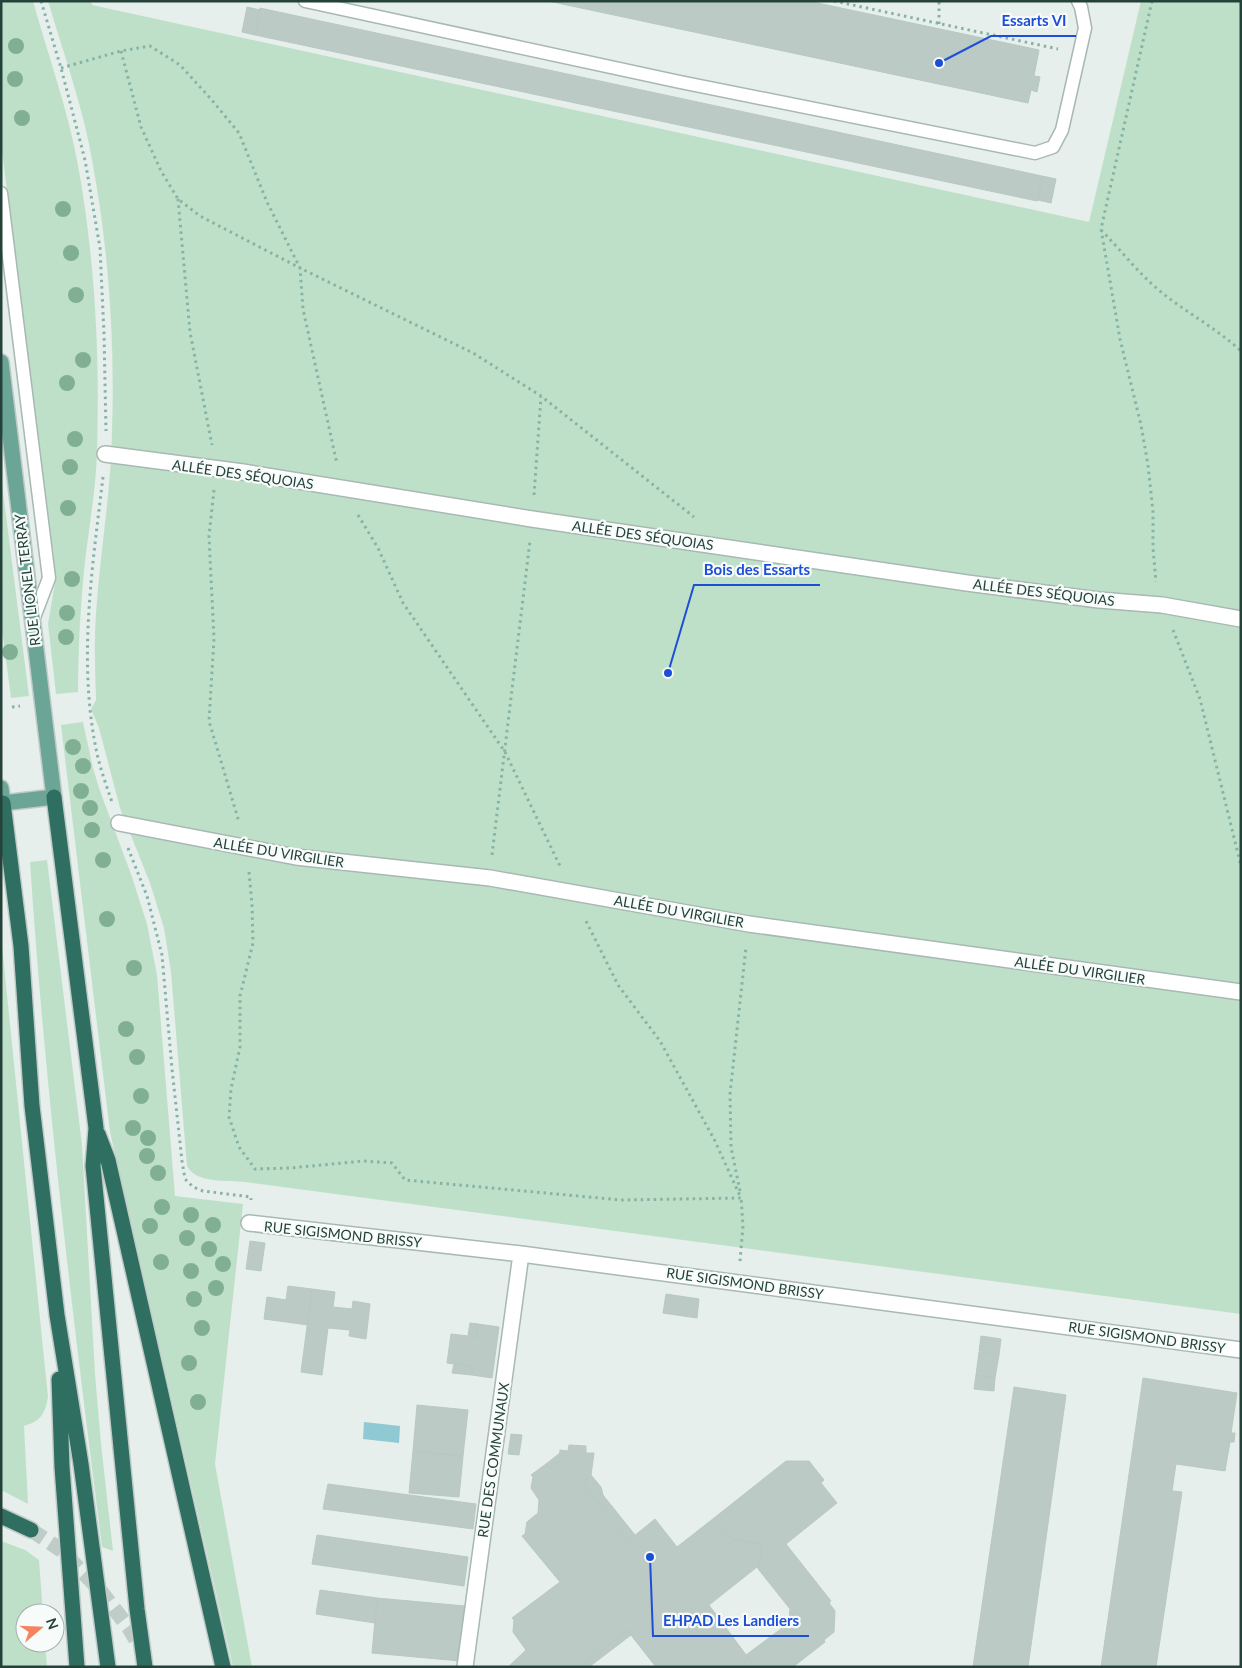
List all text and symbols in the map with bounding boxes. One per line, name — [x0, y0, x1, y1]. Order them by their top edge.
callout: Essarts VI — [991, 6, 1076, 36]
text: Essarts VI — [1001, 11, 1067, 29]
street label: ALLÉE DES SÉQUOIAS — [171, 456, 315, 492]
street label: RUE LIONEL TERRAY — [10, 513, 44, 647]
street label: ALLÉE DES SÉQUOIAS — [571, 517, 715, 553]
callout: Bois des Essarts — [694, 555, 820, 585]
text: Bois des Essarts — [704, 560, 811, 578]
street label: ALLÉE DES SÉQUOIAS — [972, 575, 1116, 609]
street label: ALLÉE DU VIRGILIER — [213, 833, 346, 871]
street label: ALLÉE DU VIRGILIER — [613, 891, 746, 931]
street label: ALLÉE DU VIRGILIER — [1014, 952, 1147, 988]
street label: RUE SIGISMOND BRISSY — [263, 1217, 423, 1251]
street label: RUE SIGISMOND BRISSY — [665, 1264, 825, 1302]
street label: RUE SIGISMOND BRISSY — [1067, 1318, 1227, 1356]
street label: RUE DES COMMUNAUX — [474, 1381, 512, 1539]
north arrow — [15, 1603, 65, 1653]
callout: EHPAD Les Landiers — [653, 1606, 809, 1636]
text: EHPAD Les Landiers — [663, 1611, 799, 1629]
text: N — [43, 1616, 63, 1631]

